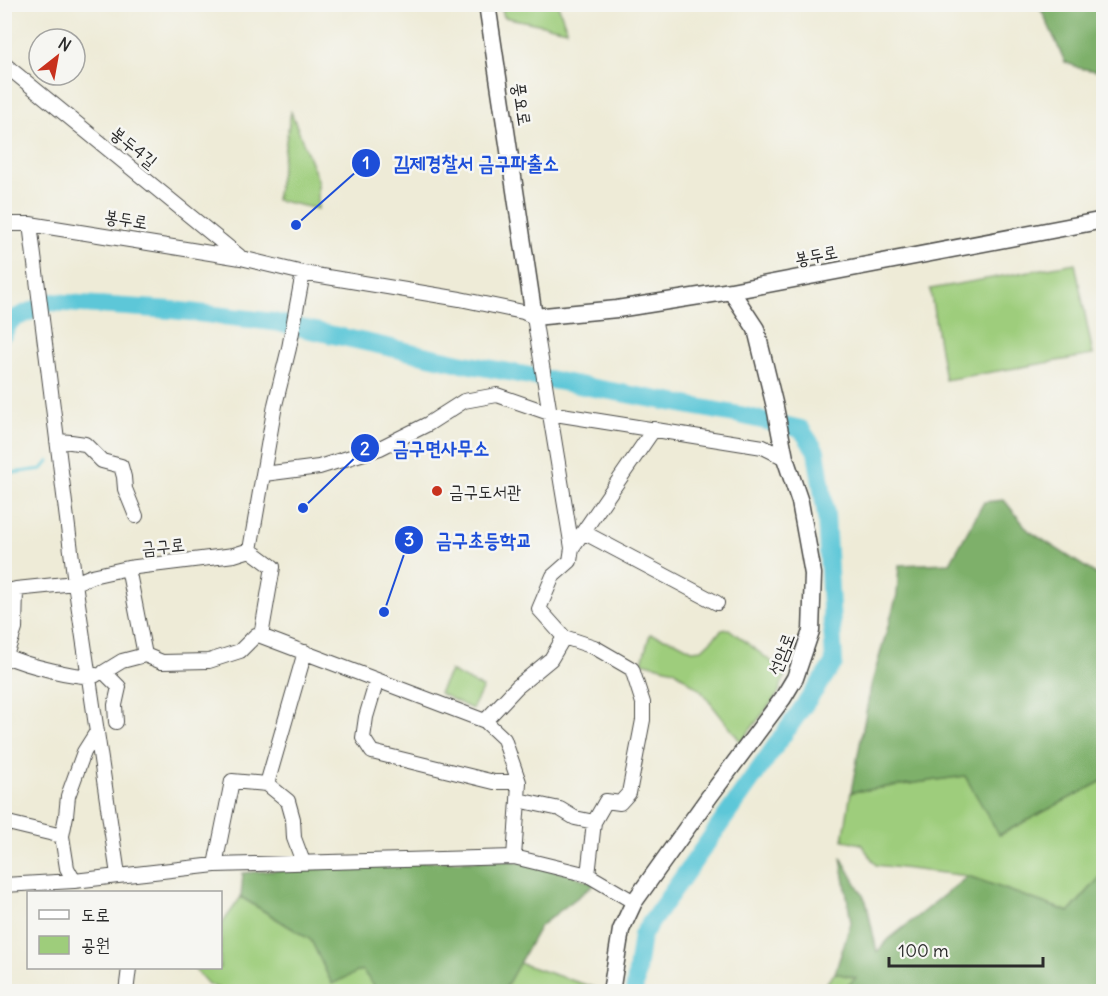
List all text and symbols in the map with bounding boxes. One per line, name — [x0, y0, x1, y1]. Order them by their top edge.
north arrow — [27, 27, 87, 87]
text: N — [55, 33, 75, 56]
street label: 풍요로 — [507, 81, 537, 127]
street label: 봉두4길 — [106, 121, 163, 173]
callout: 김제경찰서 금구파출소 — [351, 144, 570, 182]
text: 김제경찰서 금구파출소 — [393, 150, 559, 175]
text: 1 — [362, 151, 370, 174]
street label: 봉두로 — [103, 204, 149, 234]
street label: 봉두로 — [792, 240, 840, 270]
callout: 금구면사무소 — [350, 429, 501, 467]
text: 금구면사무소 — [393, 435, 489, 460]
text: 2 — [360, 437, 370, 460]
place label: 금구도서관 — [449, 480, 521, 503]
marker: 금구도서관 — [430, 484, 444, 498]
callout: 금구초등학교 — [394, 521, 544, 559]
text: 금구초등학교 — [436, 527, 532, 552]
text: 3 — [404, 528, 414, 551]
street label: 금구로 — [140, 532, 186, 560]
street label: 선암로 — [762, 630, 800, 678]
legend — [27, 891, 222, 969]
text: 도로 — [81, 903, 110, 926]
scale bar — [889, 930, 1044, 968]
text: 공원 — [81, 933, 110, 956]
text: 100 m — [898, 939, 949, 962]

